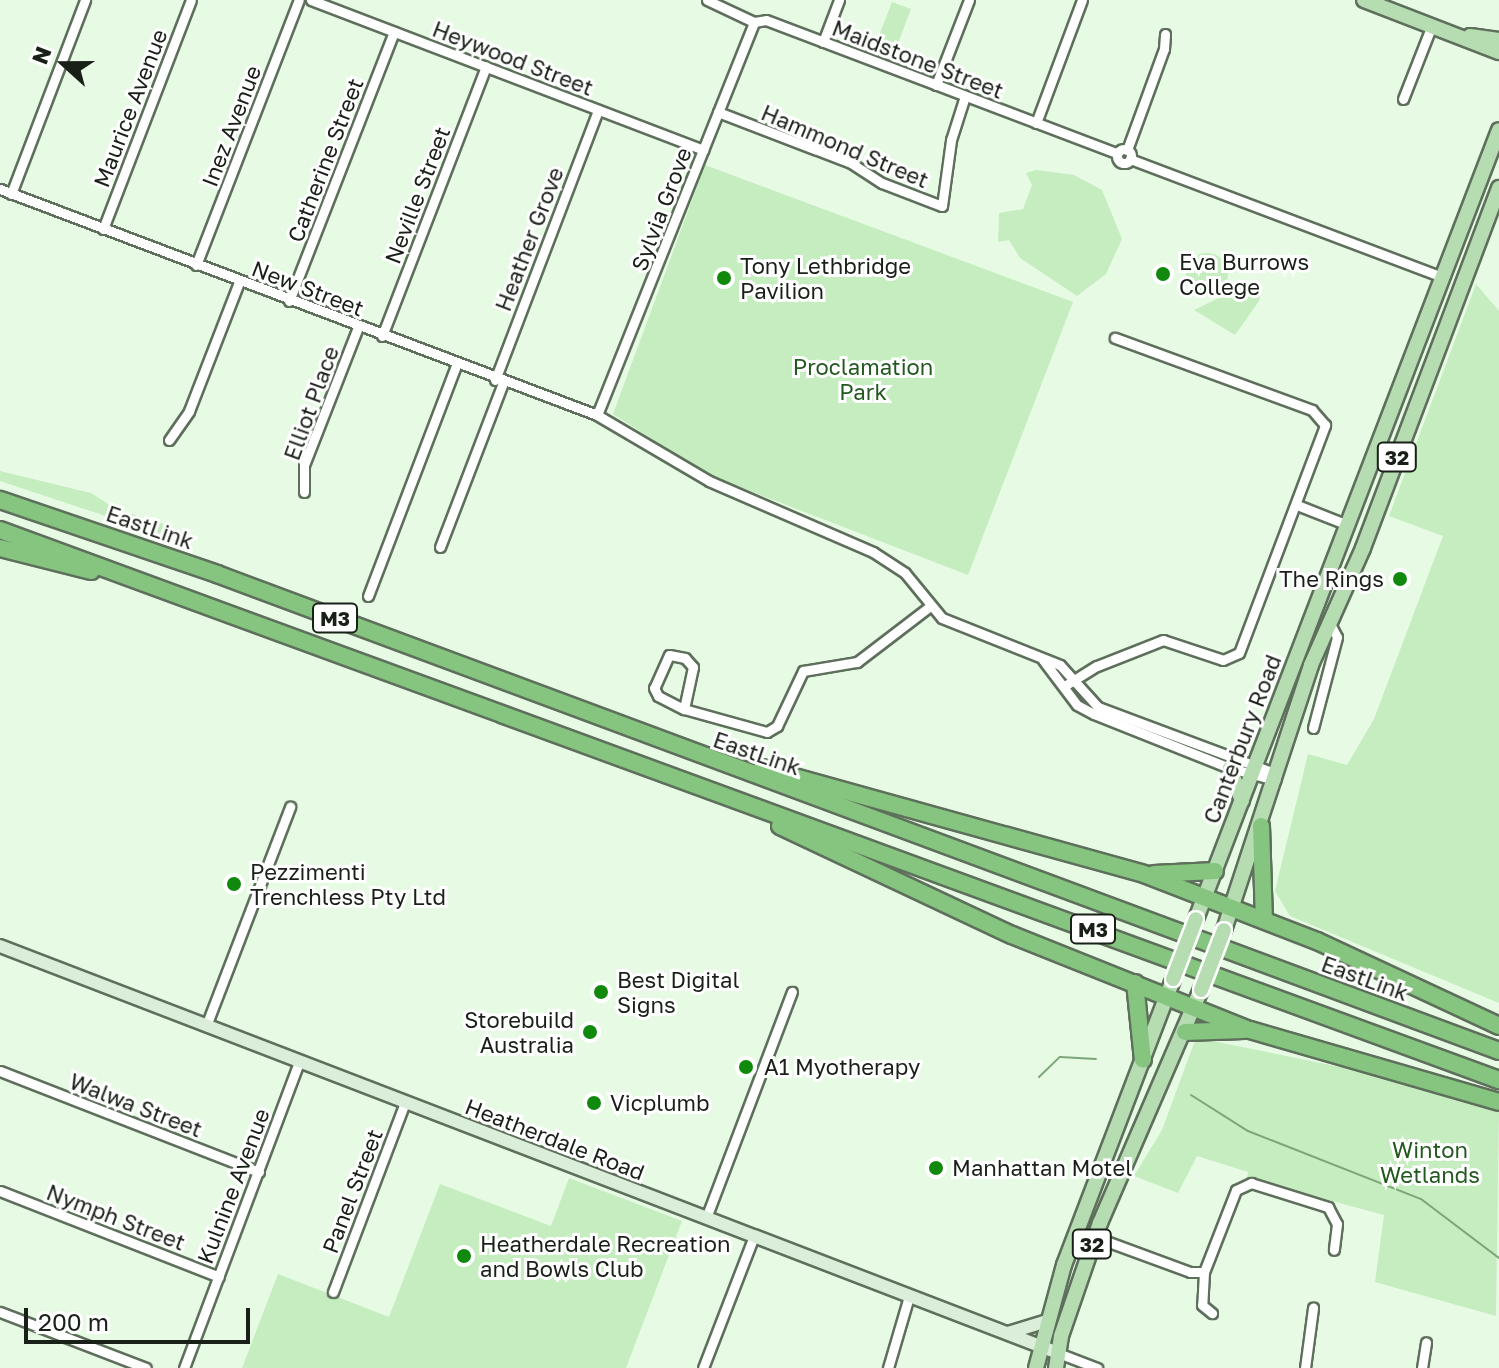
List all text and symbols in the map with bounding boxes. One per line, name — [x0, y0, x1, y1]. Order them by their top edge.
street label: Maidstone Street — [829, 14, 1007, 104]
street label: Heywood Street — [429, 15, 597, 101]
north arrow — [24, 24, 104, 104]
street label: Maurice Avenue — [88, 25, 172, 191]
text: N — [26, 43, 57, 68]
street label: Inez Avenue — [196, 62, 266, 190]
street label: Catherine Street — [282, 74, 368, 246]
street label: Hammond Street — [757, 99, 933, 193]
street label: Neville Street — [379, 123, 455, 267]
street label: Sylvia Grove — [625, 143, 697, 275]
street label: Heather Grove — [489, 163, 569, 315]
place label: Eva Burrows College — [1179, 248, 1309, 300]
place label: Tony Lethbridge Pavilion — [740, 252, 911, 304]
street label: New Street — [248, 255, 368, 321]
marker: Eva Burrows College — [1154, 265, 1172, 283]
marker: Tony Lethbridge Pavilion — [715, 269, 733, 287]
street label: Elliot Place — [278, 342, 344, 464]
park label: Proclamation Park — [793, 353, 933, 404]
road number: 32 — [1375, 441, 1419, 473]
street label: EastLink — [103, 500, 197, 554]
place label: The Rings — [1279, 566, 1384, 592]
marker: The Rings — [1391, 570, 1409, 588]
road number: M3 — [311, 602, 359, 634]
street label: Canterbury Road — [1198, 651, 1286, 827]
street label: EastLink — [710, 726, 804, 780]
place label: Pezzimenti Trenchless Pty Ltd — [250, 858, 446, 910]
marker: Pezzimenti Trenchless Pty Ltd — [225, 875, 243, 893]
road number: M3 — [1069, 913, 1117, 945]
street label: EastLink — [1318, 950, 1412, 1006]
place label: Best Digital Signs — [617, 966, 739, 1018]
marker: Best Digital Signs — [592, 983, 610, 1001]
place label: Storebuild Australia — [464, 1006, 574, 1058]
marker: Storebuild Australia — [581, 1023, 599, 1041]
place label: A1 Myotherapy — [764, 1054, 920, 1080]
marker: A1 Myotherapy — [735, 1056, 757, 1078]
street label: Walwa Street — [66, 1068, 206, 1142]
place label: Vicplumb — [610, 1090, 710, 1116]
street label: Heatherdale Road — [462, 1093, 648, 1185]
marker: Vicplumb — [585, 1094, 603, 1112]
street label: Kulnine Avenue — [191, 1105, 275, 1267]
street label: Panel Street — [316, 1125, 388, 1257]
park label: Winton Wetlands — [1380, 1136, 1480, 1188]
place label: Manhattan Motel — [952, 1155, 1132, 1181]
marker: Manhattan Motel — [927, 1159, 945, 1177]
street label: Nymph Street — [43, 1178, 189, 1256]
road number: 32 — [1070, 1228, 1114, 1260]
place label: Heatherdale Recreation and Bowls Club — [480, 1230, 730, 1282]
marker: Heatherdale Recreation and Bowls Club — [455, 1247, 473, 1265]
scale bar — [28, 1292, 254, 1342]
text: 200 m — [38, 1307, 109, 1336]

